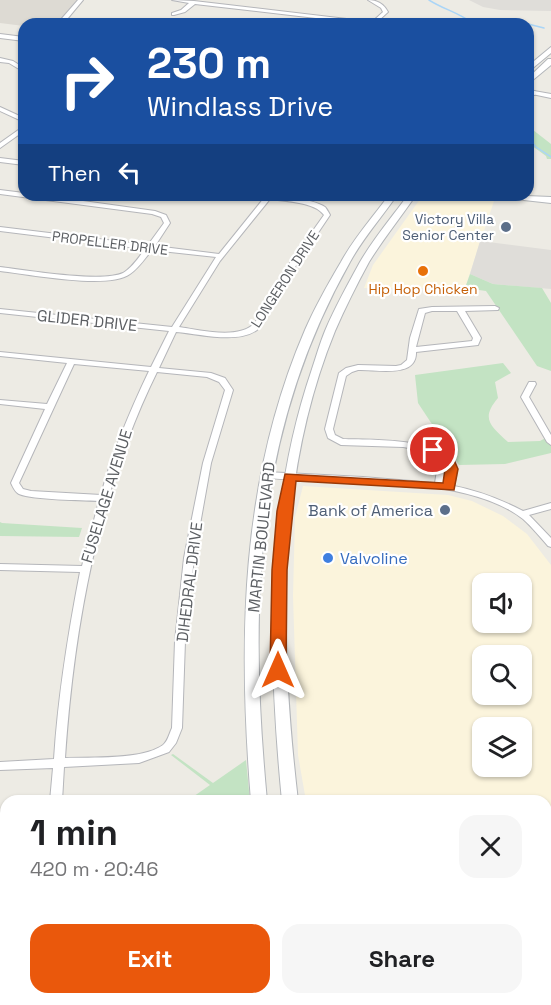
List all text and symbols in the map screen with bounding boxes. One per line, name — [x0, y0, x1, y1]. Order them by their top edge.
text: 230 m — [147, 37, 271, 90]
icon: right — [48, 42, 126, 120]
text: Windlass Drive — [147, 89, 333, 124]
icon: left — [113, 156, 146, 189]
text: Then — [48, 159, 101, 187]
place label: Victory Villa Senior Center — [402, 210, 494, 244]
marker: Victory Villa Senior Center — [499, 220, 513, 234]
street label: PROPELLER DRIVE — [51, 227, 169, 259]
street label: LONGERON DRIVE — [247, 227, 323, 331]
marker: Hip Hop Chicken — [416, 264, 430, 278]
place label: Hip Hop Chicken — [368, 280, 478, 298]
street label: GLIDER DRIVE — [36, 305, 138, 336]
pin — [407, 424, 458, 475]
street label: FUSELAGE AVENUE — [76, 427, 137, 566]
icon: arrive — [416, 433, 449, 466]
street label: MARTIN BOULEVARD — [243, 461, 280, 613]
place label: Bank of America — [308, 500, 433, 521]
marker: Bank of America — [438, 503, 452, 517]
street label: DIHEDRAL DRIVE — [172, 521, 207, 643]
place label: Valvoline — [340, 548, 408, 569]
marker: Valvoline — [321, 551, 335, 565]
map controls — [472, 573, 532, 777]
button: sound — [472, 573, 532, 633]
position arrow — [246, 638, 310, 702]
button: search — [472, 645, 532, 705]
button: layers — [472, 717, 532, 777]
text: 1 min — [30, 810, 118, 856]
button: close — [459, 815, 522, 878]
text: 420 m · 20:46 — [30, 856, 158, 882]
button: Exit — [30, 924, 270, 993]
button: Share — [282, 924, 522, 993]

